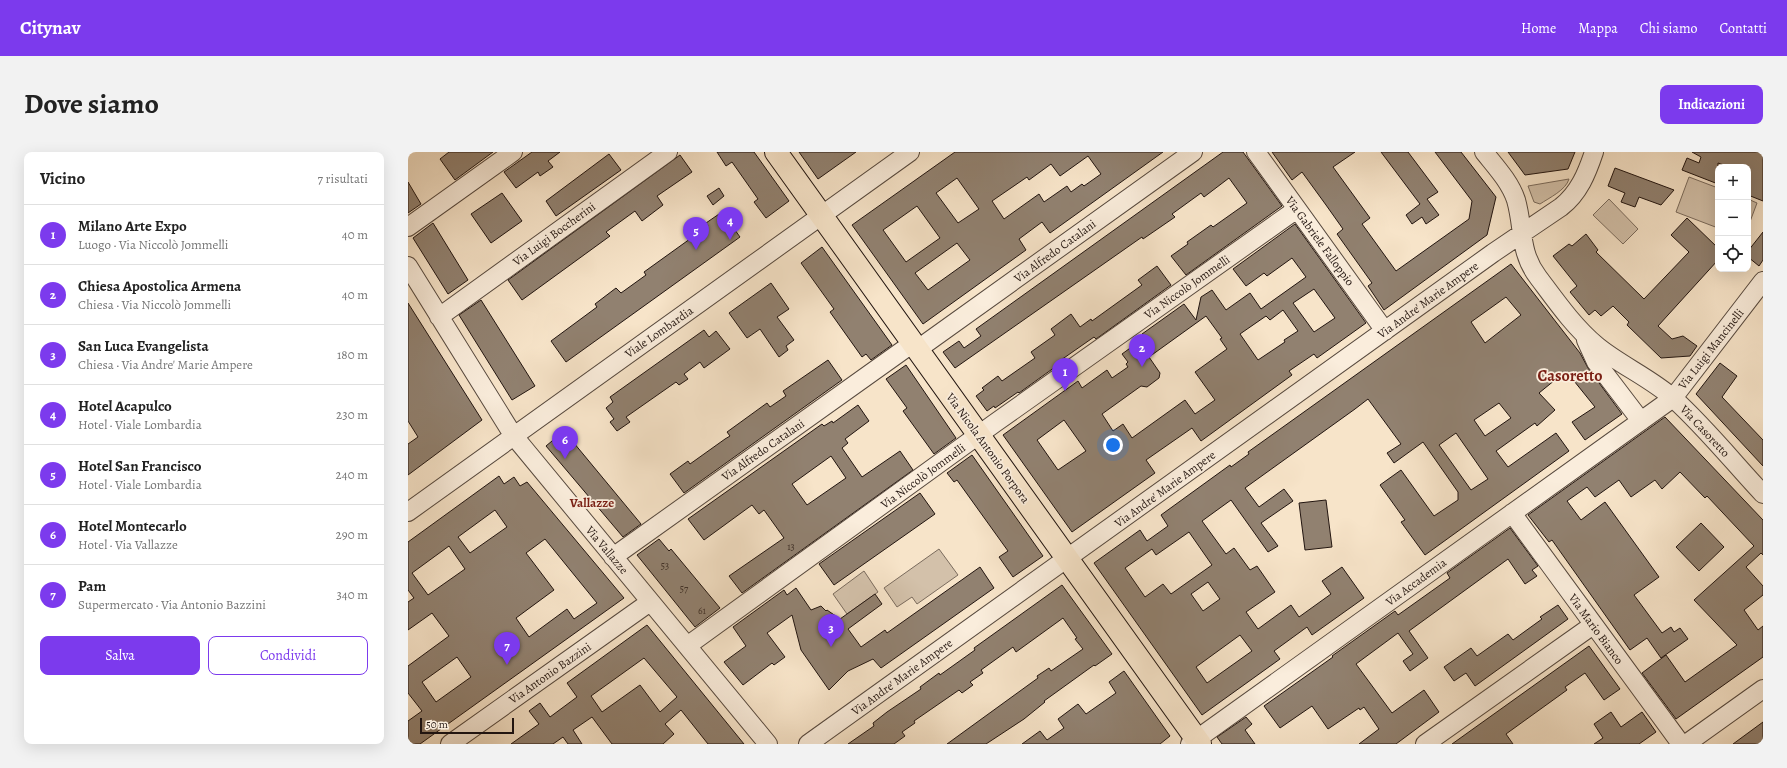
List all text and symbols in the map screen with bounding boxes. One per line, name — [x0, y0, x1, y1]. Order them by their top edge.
text: Citynav — [20, 15, 81, 41]
text: Home — [1521, 19, 1556, 38]
text: Mappa — [1578, 19, 1618, 38]
text: Chi siamo — [1640, 19, 1698, 38]
text: Contatti — [1720, 19, 1767, 38]
text: Dove siamo — [24, 85, 159, 123]
button: Indicazioni — [1660, 85, 1763, 124]
map controls — [1715, 164, 1751, 272]
button: + — [1715, 164, 1751, 200]
text: Vicino — [40, 167, 85, 190]
text: 7 risultati — [318, 170, 368, 187]
street label: Via Gabriele Falloppio — [1282, 192, 1358, 289]
street label: Via Luigi Boccherini — [509, 199, 599, 270]
button: − — [1715, 200, 1751, 236]
pin: 4 — [717, 207, 743, 240]
text: Milano Arte Expo — [78, 216, 187, 236]
street label: Via Alfredo Catalani — [1010, 216, 1099, 287]
pin: 5 — [683, 217, 709, 250]
text: 1 — [51, 226, 55, 243]
text: 40 m — [342, 226, 368, 243]
text: Luogo · Via Niccolò Jommelli — [78, 236, 228, 253]
button: locate — [1715, 236, 1751, 272]
street label: Via Niccolò Jommelli — [1140, 251, 1233, 323]
street label: Via Andre' Marie Ampere — [1373, 258, 1482, 343]
text: Chiesa Apostolica Armena — [78, 276, 241, 296]
text: 2 — [50, 286, 56, 303]
text: 40 m — [342, 286, 368, 303]
text: Chiesa · Via Niccolò Jommelli — [78, 296, 231, 313]
street label: Viale Lombardia — [621, 302, 697, 362]
street label: Via Luigi Mancinelli — [1674, 306, 1747, 393]
pin: 2 — [1129, 334, 1155, 367]
text: San Luca Evangelista — [78, 336, 209, 356]
text: 3 — [50, 346, 56, 363]
text: 180 m — [337, 346, 368, 363]
text: Chiesa · Via Andre' Marie Ampere — [78, 356, 253, 373]
pin: 1 — [1052, 358, 1078, 391]
district label: Casoretto — [1537, 365, 1603, 387]
street label: Via Nicola Antonio Porpora — [942, 389, 1034, 507]
text: Hotel Acapulco — [78, 396, 172, 416]
street label: Via Casoretto — [1676, 401, 1733, 461]
text: 4 — [50, 406, 56, 423]
text: 230 m — [336, 406, 368, 423]
street label: Via Alfredo Catalani — [718, 415, 808, 485]
text: Hotel · Viale Lombardia — [78, 416, 202, 433]
pin: 6 — [552, 426, 578, 459]
your location — [1103, 435, 1123, 455]
street label: Via Niccolò Jommelli — [877, 440, 969, 513]
street label: Via Andre' Marie Ampere — [1110, 447, 1219, 532]
text: Hotel San Francisco — [78, 456, 201, 476]
text: 5 — [50, 466, 56, 483]
text: 240 m — [336, 466, 368, 483]
text: Hotel · Viale Lombardia — [78, 476, 202, 493]
district label: Vallazze — [569, 494, 614, 511]
text: Hotel Montecarlo — [78, 516, 187, 536]
street label: Via Vallazze — [582, 522, 632, 577]
text: 6 — [50, 526, 56, 543]
text: 290 m — [336, 526, 368, 543]
text: Hotel · Via Vallazze — [78, 536, 178, 553]
house number: 13 — [787, 540, 795, 553]
street label: Via Accademia — [1382, 554, 1450, 610]
house number: 53 — [661, 559, 669, 572]
text: Pam — [78, 576, 106, 596]
house number: 57 — [680, 582, 689, 595]
text: 7 — [50, 586, 56, 603]
text: 340 m — [336, 586, 368, 603]
street label: Via Mario Bianco — [1564, 590, 1627, 668]
text: Supermercato · Via Antonio Bazzini — [78, 596, 266, 613]
house number: 61 — [698, 604, 707, 617]
pin: 3 — [818, 614, 844, 647]
pin: 7 — [494, 632, 520, 665]
street label: Via Andre' Marie Ampere — [847, 635, 956, 720]
button: Salva — [40, 636, 200, 675]
button: Condividi — [208, 636, 368, 675]
street label: Via Antonio Bazzini — [505, 639, 594, 708]
scale bar — [420, 716, 514, 735]
text: 50 m — [426, 717, 448, 732]

